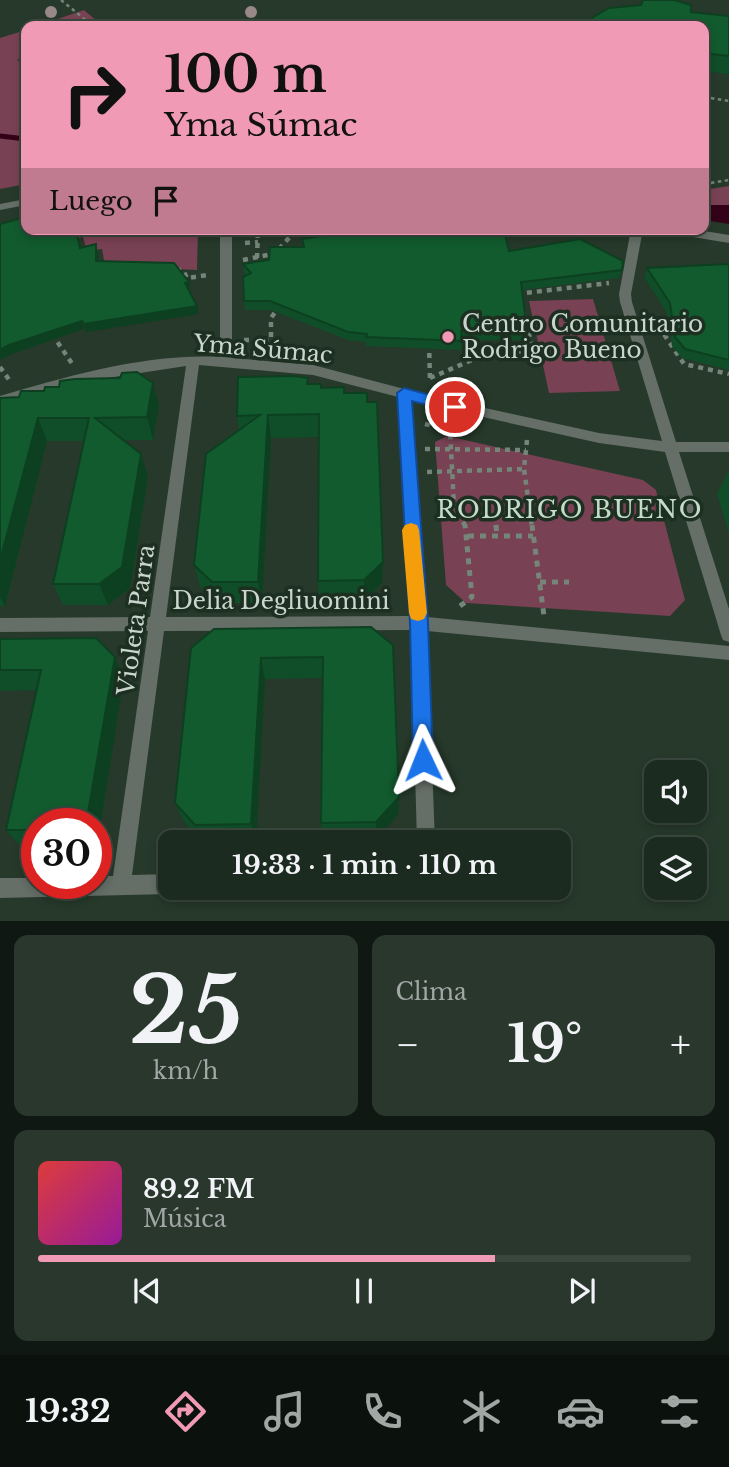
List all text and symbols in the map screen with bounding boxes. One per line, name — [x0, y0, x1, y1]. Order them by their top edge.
text: 100 m — [164, 44, 327, 105]
icon: right — [49, 49, 140, 140]
text: Yma Súmac — [164, 105, 357, 145]
icon: arrive — [147, 182, 185, 220]
text: Luego — [49, 185, 133, 217]
place label: Centro Comunitario Rodrigo Bueno — [462, 310, 703, 364]
street label: Yma Súmac — [192, 329, 333, 369]
marker: Centro Comunitario Rodrigo Bueno — [440, 329, 456, 345]
pin — [425, 377, 485, 437]
icon: arrive — [436, 388, 474, 426]
district label: RODRIGO BUENO — [436, 495, 704, 524]
street label: Violeta Parra — [111, 542, 160, 698]
street label: Delia Degliuomini — [172, 587, 390, 615]
position arrow — [386, 723, 460, 797]
map controls — [644, 760, 707, 900]
button: sound — [644, 760, 707, 823]
speed limit sign: 30 — [21, 808, 112, 899]
button: layers — [644, 837, 707, 900]
text: 19:33 · 1 min · 110 m — [232, 849, 497, 881]
text: 25 — [129, 955, 242, 1068]
text: Clima — [396, 978, 467, 1006]
text: 19° — [507, 1012, 582, 1076]
text: − — [396, 1021, 420, 1068]
text: + — [670, 1021, 691, 1068]
text: km/h — [153, 1057, 218, 1085]
text: 89.2 FM — [143, 1173, 255, 1205]
text: Música — [143, 1205, 226, 1233]
icon: previous — [128, 1272, 166, 1310]
icon: pause — [345, 1272, 383, 1310]
icon: next — [563, 1272, 601, 1310]
icon: directions — [161, 1387, 210, 1436]
icon: music — [260, 1387, 309, 1436]
icon: phone — [358, 1387, 407, 1436]
icon: climate — [457, 1387, 506, 1436]
icon: car — [556, 1387, 605, 1436]
icon: filters — [655, 1387, 704, 1436]
text: 19:32 — [25, 1391, 111, 1431]

